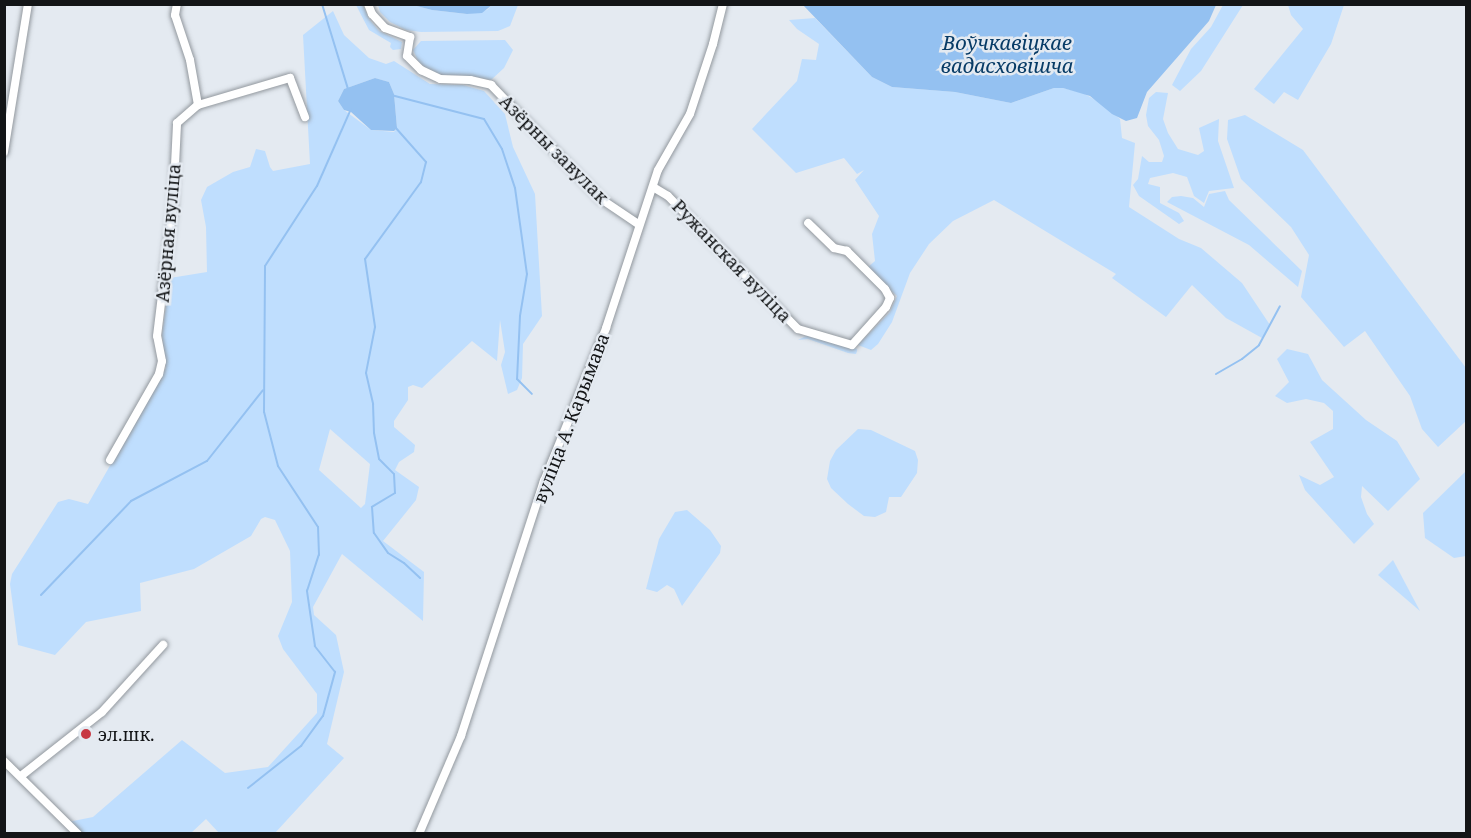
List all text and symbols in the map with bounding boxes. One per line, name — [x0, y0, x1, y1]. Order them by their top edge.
water label: Воўчкавіцкае вадасховішча — [941, 30, 1073, 77]
street label: Азёрны завулак — [495, 90, 613, 208]
street label: Азёрная вуліца — [151, 163, 185, 303]
street label: Ружанская вуліца — [668, 195, 796, 327]
street label: вуліца А. Карымава — [529, 330, 613, 506]
place label: эл.шк. — [98, 723, 155, 745]
marker: эл.шк. — [79, 727, 93, 741]

